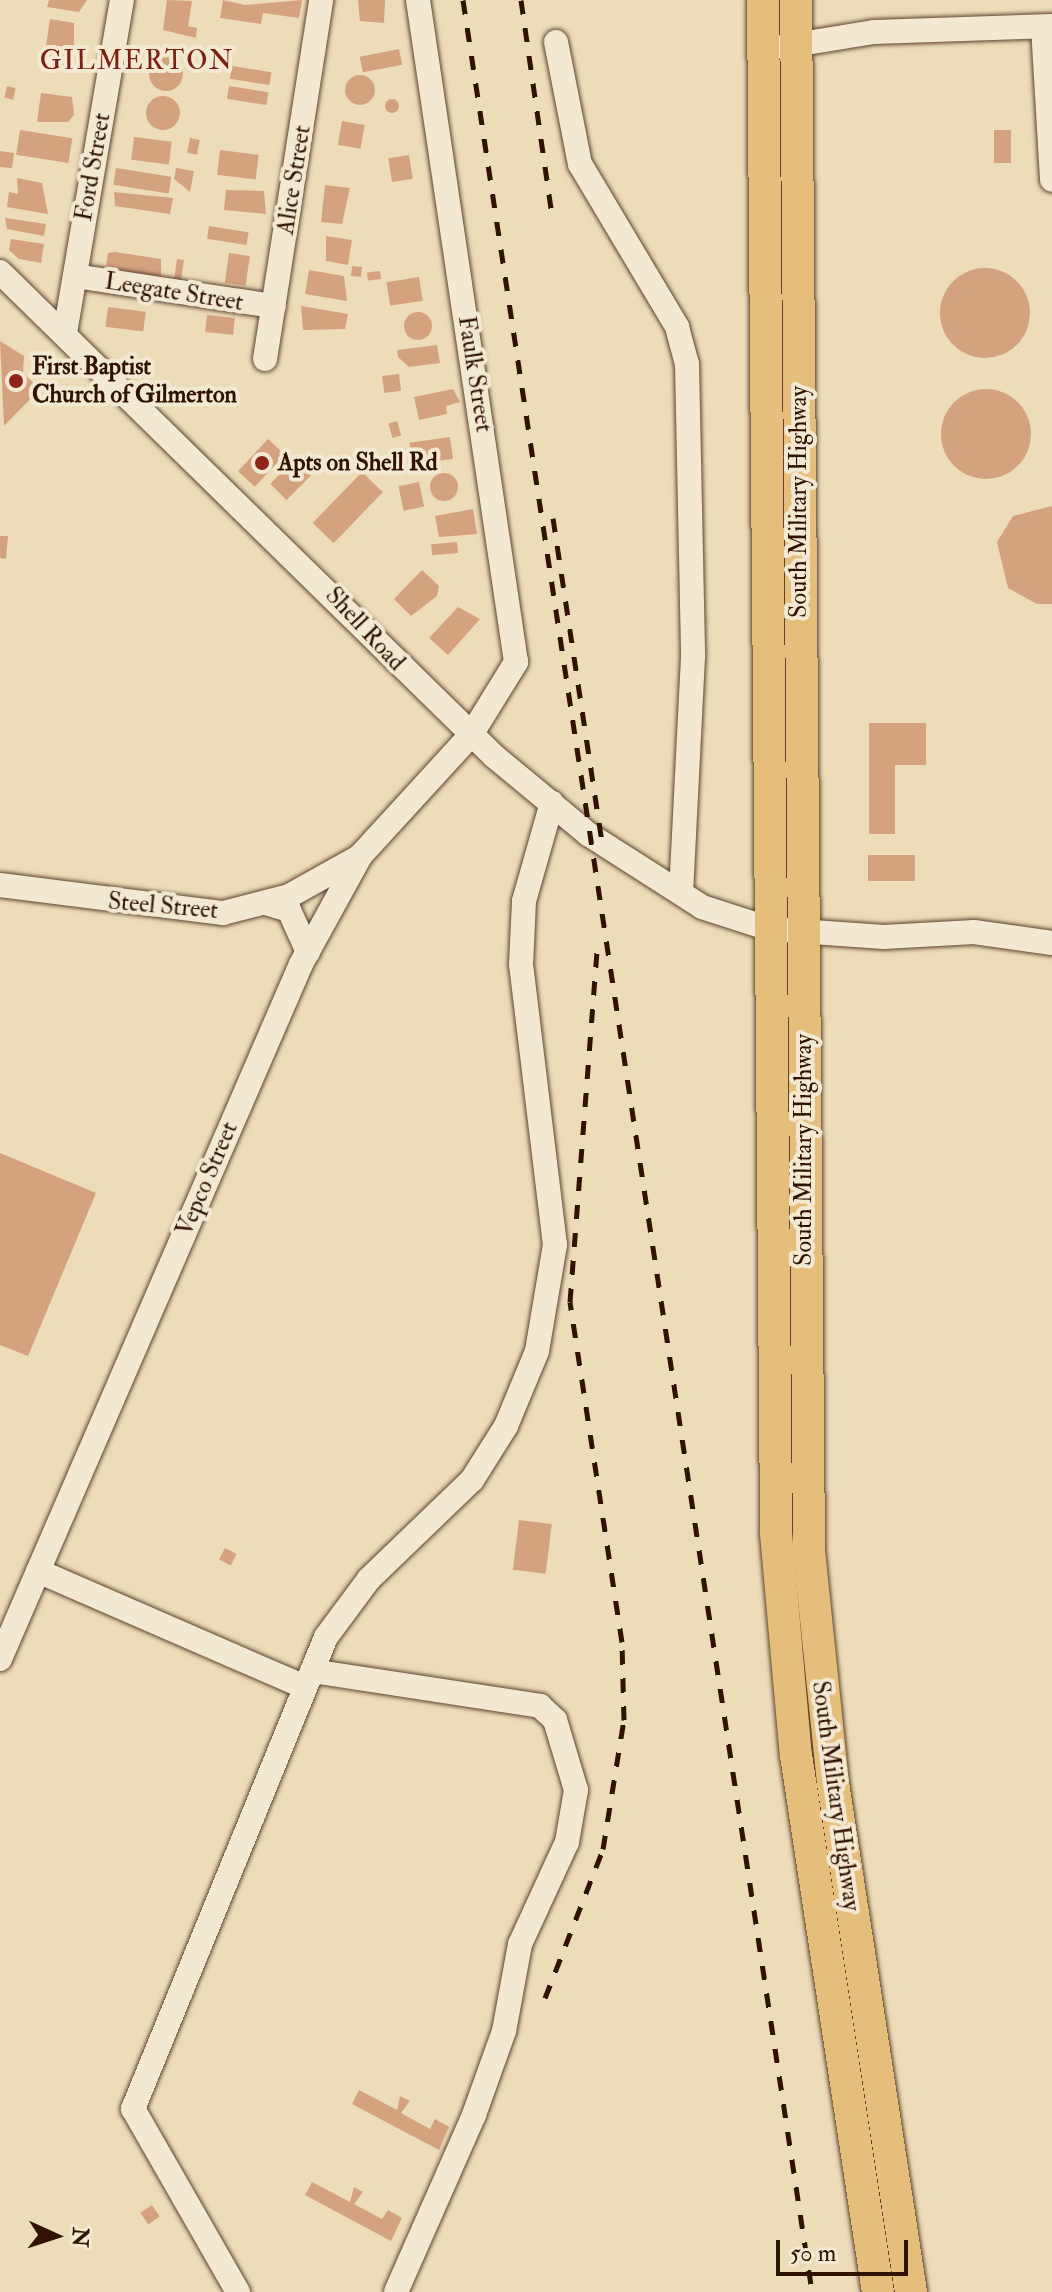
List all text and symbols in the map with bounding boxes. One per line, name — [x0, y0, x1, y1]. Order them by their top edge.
district label: GILMERTON — [40, 46, 234, 78]
street label: Ford Street — [69, 111, 117, 223]
street label: Alice Street — [271, 123, 317, 237]
street label: Leegate Street — [103, 267, 245, 317]
street label: Faulk Street — [452, 314, 498, 434]
place label: First Baptist Church of Gilmerton — [32, 353, 237, 409]
marker: First Baptist Church of Gilmerton — [7, 372, 25, 390]
street label: South Military Highway — [785, 386, 813, 618]
place label: Apts on Shell Rd — [278, 449, 438, 477]
marker: Apts on Shell Rd — [253, 454, 271, 472]
street label: Shell Road — [319, 581, 411, 677]
street label: Steel Street — [107, 887, 219, 925]
street label: South Military Highway — [790, 1034, 818, 1266]
street label: Vepco Street — [170, 1118, 244, 1240]
street label: South Military Highway — [806, 1679, 866, 1913]
north arrow — [16, 2196, 96, 2276]
scale bar — [780, 2224, 912, 2274]
text: N — [65, 2227, 94, 2248]
text: 50 m — [790, 2238, 836, 2269]

